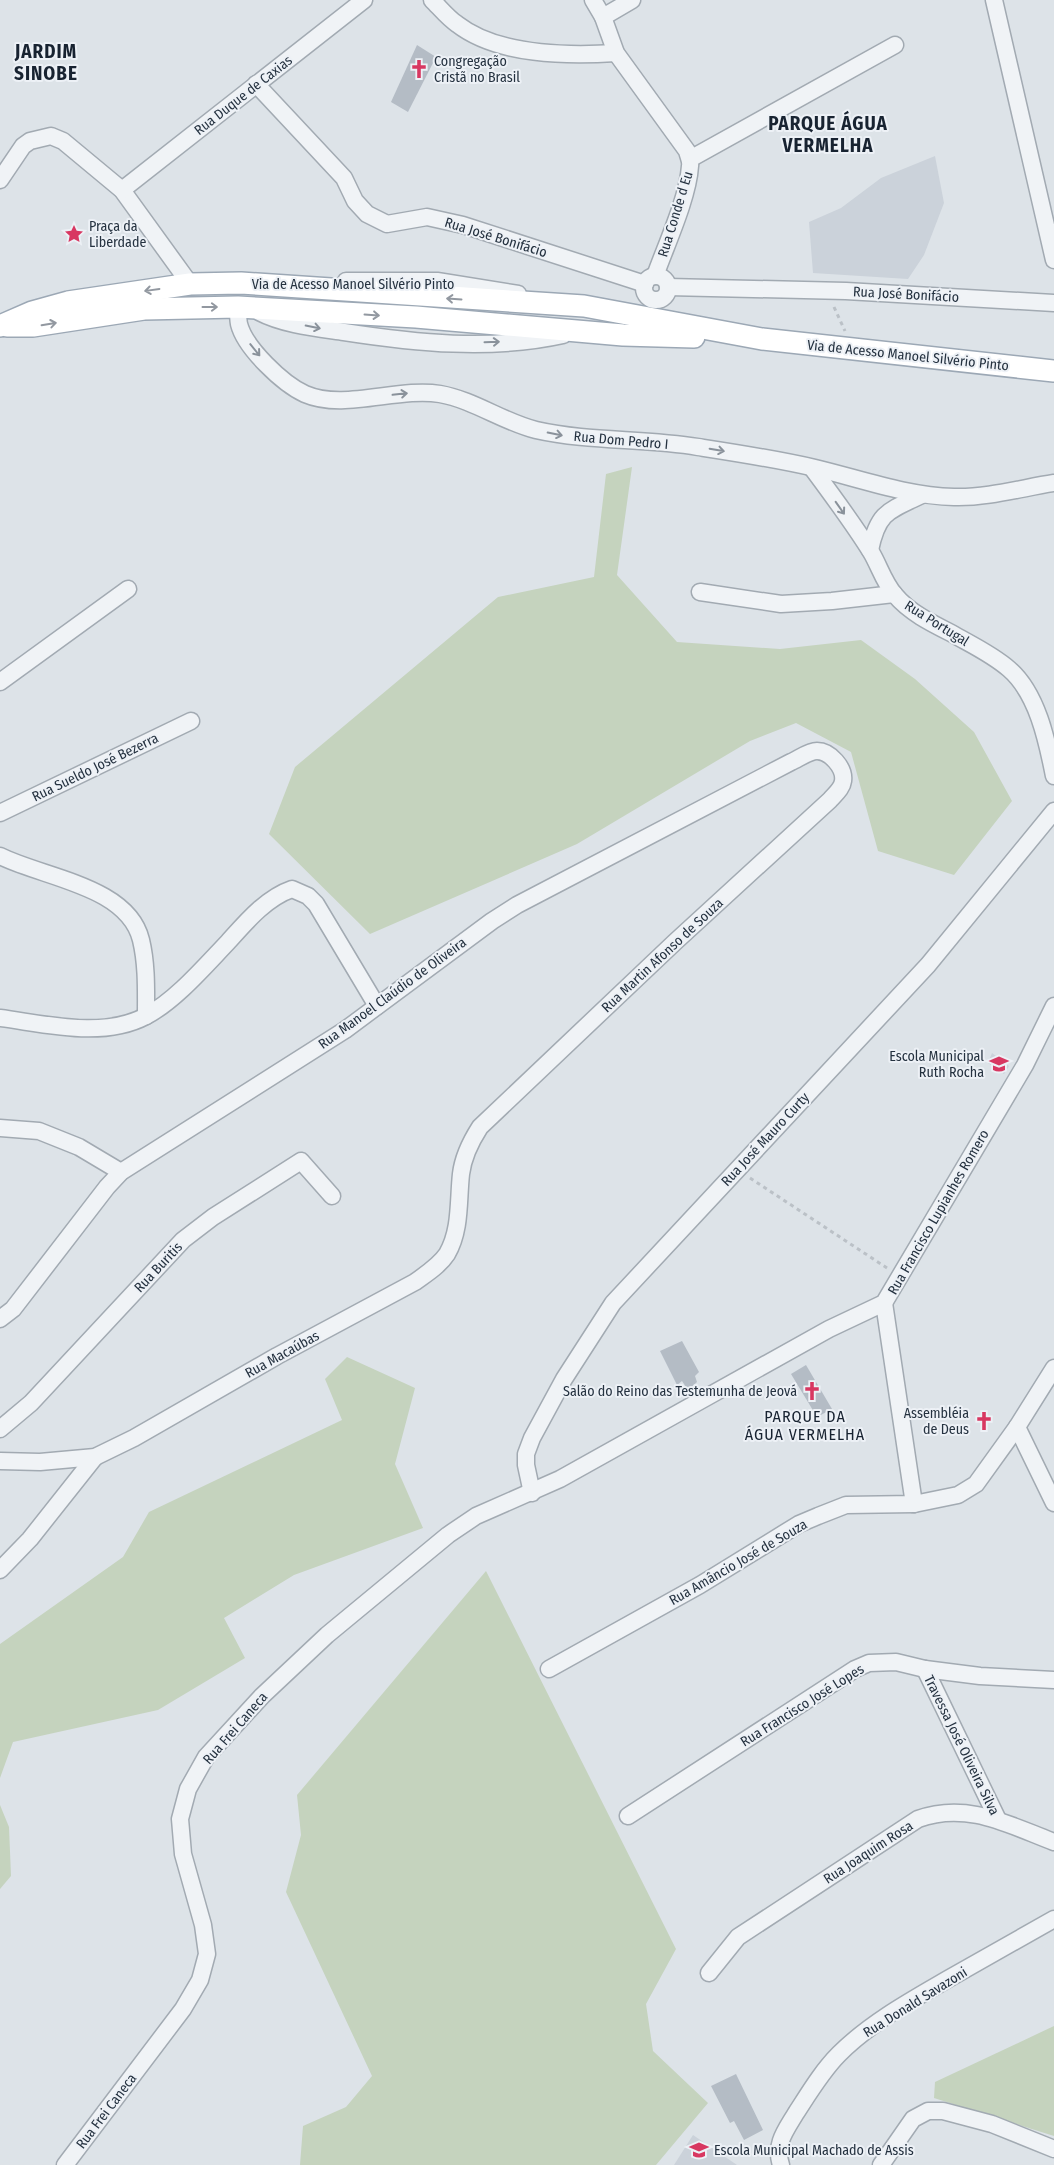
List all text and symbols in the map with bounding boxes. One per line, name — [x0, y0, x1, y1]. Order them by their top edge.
district label: JARDIM SINOBE — [14, 40, 78, 85]
street label: Rua Duque de Caxias — [191, 52, 296, 139]
place label: Congregação Cristã no Brasil — [434, 53, 520, 86]
church icon: Congregação Cristã no Brasil — [408, 58, 430, 80]
district label: PARQUE ÁGUA VERMELHA — [768, 110, 888, 157]
street label: Rua Conde d Eu — [654, 169, 697, 259]
street label: Rua José Bonifácio — [443, 214, 549, 261]
place label: Praça da Liberdade — [89, 218, 146, 251]
place icon: Praça da Liberdade — [63, 223, 85, 245]
street label: Via de Acesso Manoel Silvério Pinto — [252, 276, 454, 293]
street label: Rua José Bonifácio — [853, 283, 959, 306]
one-way arrow — [144, 285, 160, 295]
one-way arrow — [446, 294, 462, 303]
one-way arrow — [202, 302, 218, 312]
one-way arrow — [364, 310, 380, 319]
one-way arrow — [41, 318, 57, 328]
one-way arrow — [305, 323, 321, 332]
street label: Via de Acesso Manoel Silvério Pinto — [806, 336, 1010, 375]
one-way arrow — [484, 338, 500, 347]
one-way arrow — [250, 344, 261, 357]
one-way arrow — [392, 389, 408, 399]
street label: Rua Dom Pedro I — [573, 428, 669, 453]
one-way arrow — [547, 429, 563, 439]
one-way arrow — [708, 446, 724, 456]
one-way arrow — [835, 500, 845, 514]
street label: Rua Portugal — [901, 597, 972, 650]
street label: Rua Sueldo José Bezerra — [29, 729, 161, 805]
street label: Rua Martin Afonso de Souza — [598, 894, 727, 1016]
street label: Rua Manoel Claúdio de Oliveira — [315, 934, 470, 1053]
place label: Escola Municipal Ruth Rocha — [889, 1048, 984, 1081]
school or university icon: Escola Municipal Ruth Rocha — [988, 1053, 1010, 1075]
street label: Rua José Mauro Curty — [718, 1089, 814, 1190]
street label: Rua Francisco Lupianhes Romero — [884, 1127, 993, 1298]
street label: Rua Buritis — [131, 1239, 186, 1296]
street label: Rua Macaúbas — [242, 1327, 322, 1382]
church icon: Salão do Reino das Testemunha de Jeová — [801, 1380, 823, 1402]
place label: Salão do Reino das Testemunha de Jeová — [563, 1383, 797, 1400]
place label: Assembléia de Deus — [904, 1405, 969, 1438]
district label: PARQUE DA ÁGUA VERMELHA — [745, 1407, 865, 1444]
church icon: Assembléia de Deus — [973, 1410, 995, 1432]
street label: Rua Amâncio José de Souza — [666, 1516, 810, 1609]
street label: Rua Francisco José Lopes — [737, 1661, 867, 1750]
street label: Travessa José Oliveira Silva — [920, 1672, 1003, 1818]
street label: Rua Frei Caneca — [200, 1689, 271, 1768]
street label: Rua Joaquim Rosa — [820, 1817, 916, 1888]
street label: Rua Donald Savazoni — [860, 1964, 970, 2041]
street label: Rua Frei Caneca — [73, 2070, 140, 2152]
school or university icon: Escola Municipal Machado de Assis — [688, 2139, 710, 2161]
place label: Escola Municipal Machado de Assis — [714, 2142, 914, 2159]

